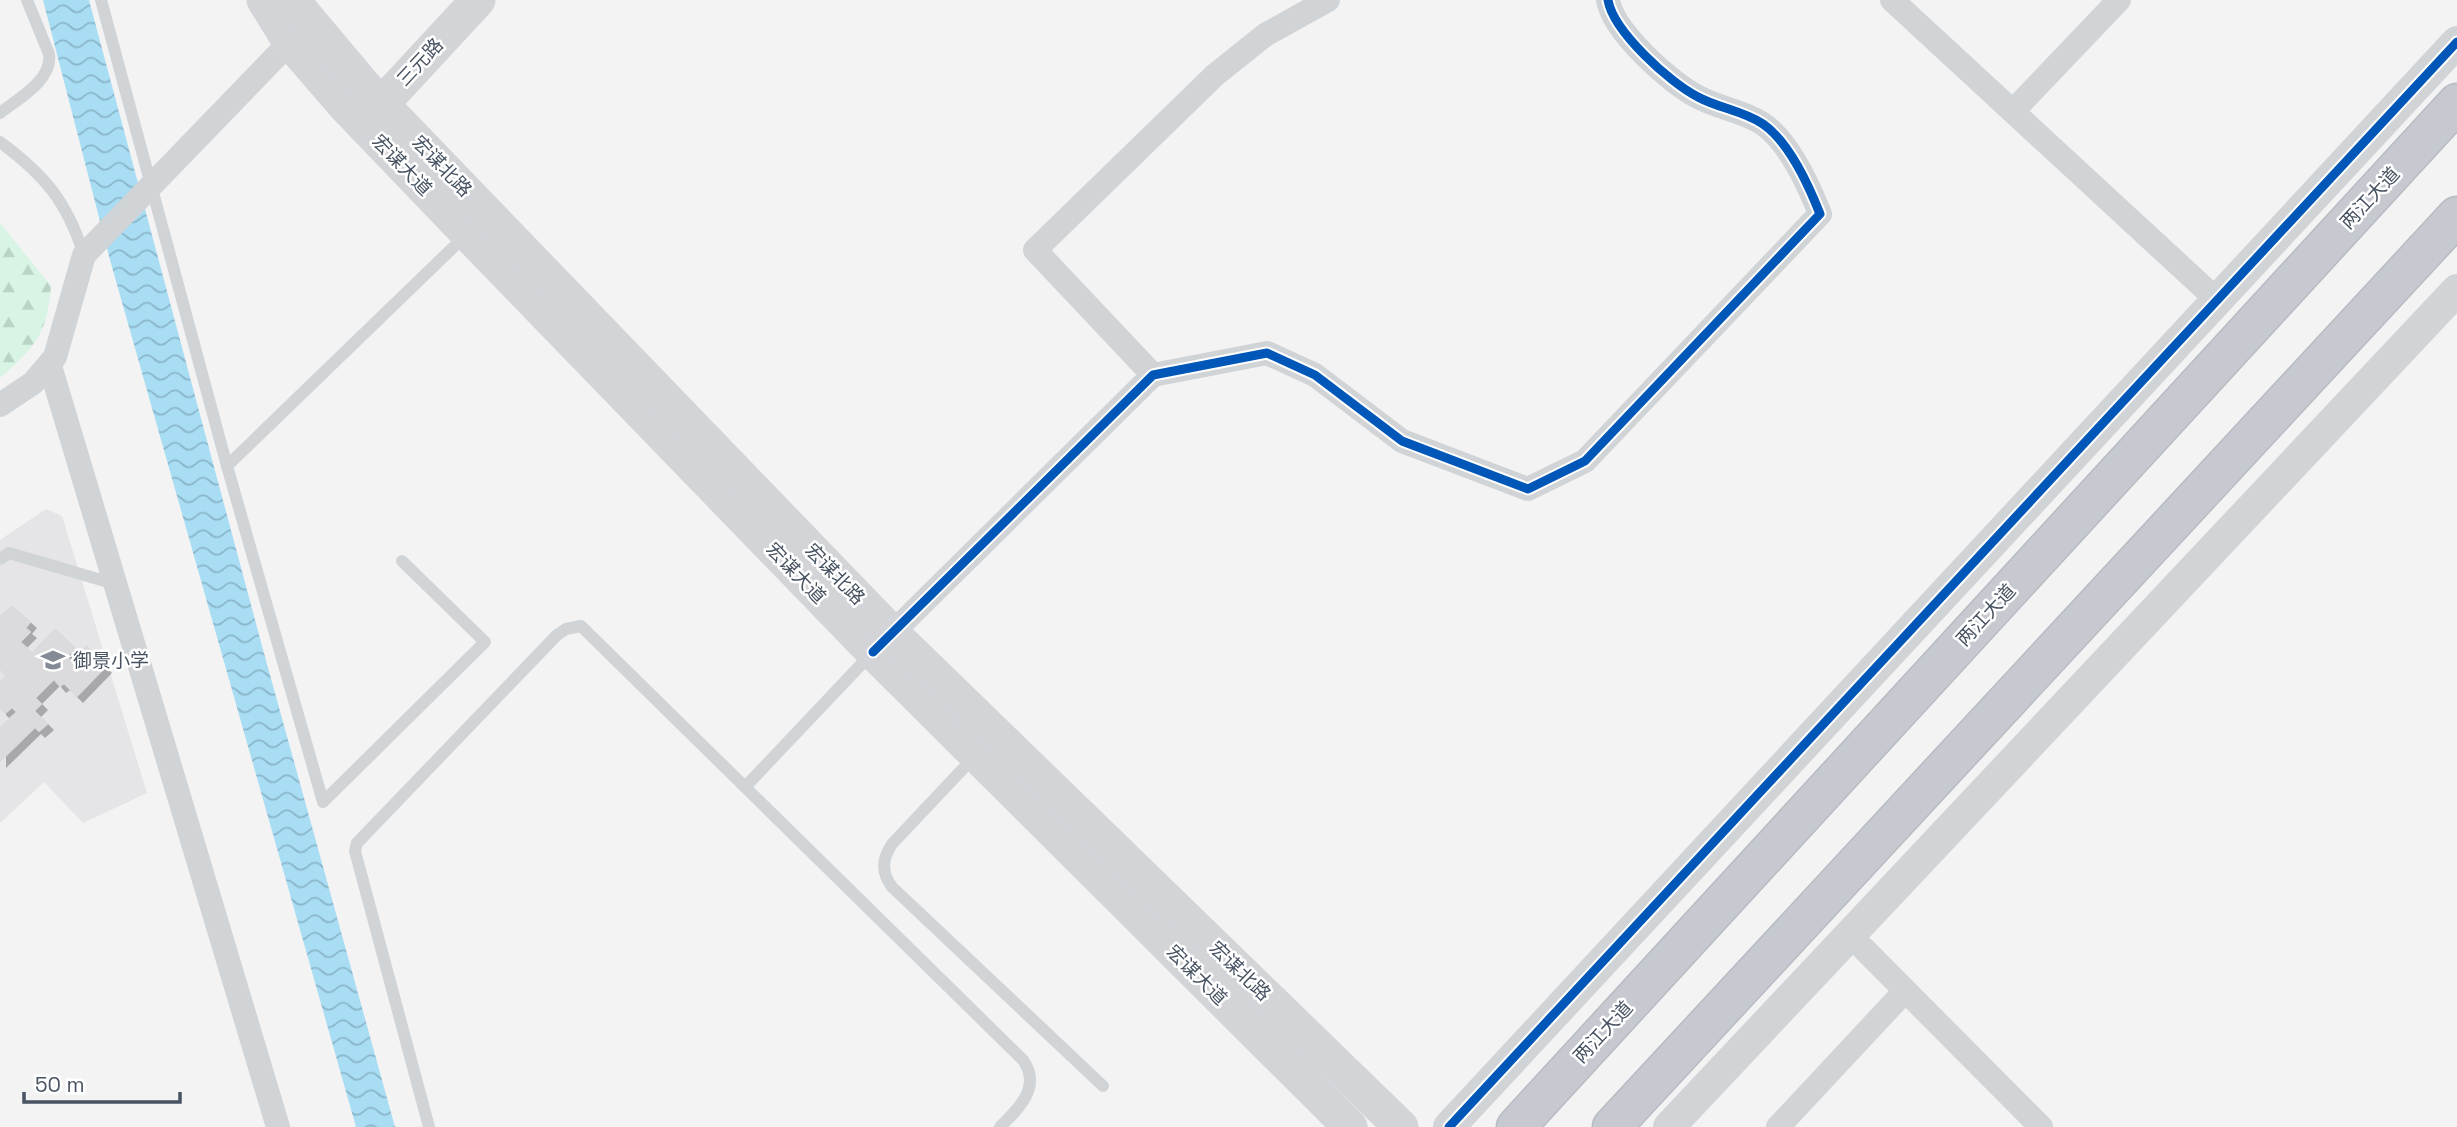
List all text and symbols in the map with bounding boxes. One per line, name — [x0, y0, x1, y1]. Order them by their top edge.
street label: 三元路 — [391, 33, 449, 91]
street label: 宏谋大道 — [367, 129, 437, 201]
street label: 宏谋北路 — [407, 130, 477, 202]
street label: 两江大道 — [2335, 162, 2405, 234]
street label: 宏谋大道 — [761, 537, 831, 609]
street label: 宏谋北路 — [800, 538, 870, 610]
street label: 两江大道 — [1951, 579, 2021, 651]
school or university icon: 御景小学 — [39, 646, 67, 674]
place label: 御景小学 — [73, 648, 149, 673]
street label: 宏谋北路 — [1204, 936, 1276, 1006]
street label: 宏谋大道 — [1161, 939, 1233, 1011]
street label: 两江大道 — [1568, 996, 1638, 1068]
scale bar — [24, 1060, 180, 1104]
text: 50 m — [35, 1071, 85, 1098]

